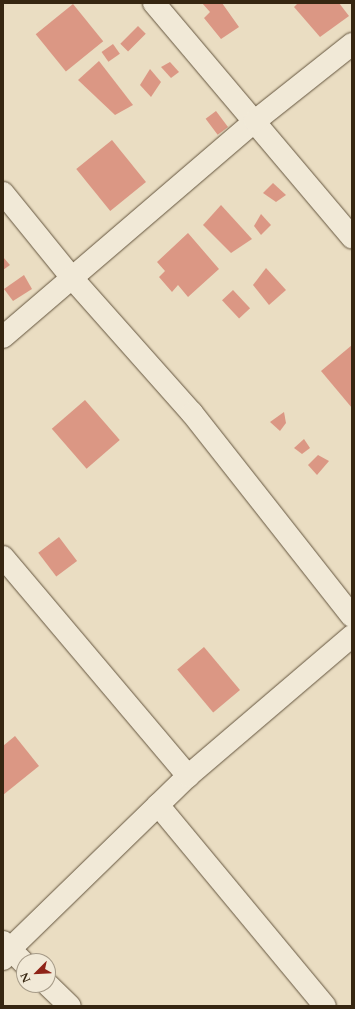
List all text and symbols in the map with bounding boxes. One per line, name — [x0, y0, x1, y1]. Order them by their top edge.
north arrow — [16, 953, 56, 993]
text: N — [17, 970, 34, 985]

